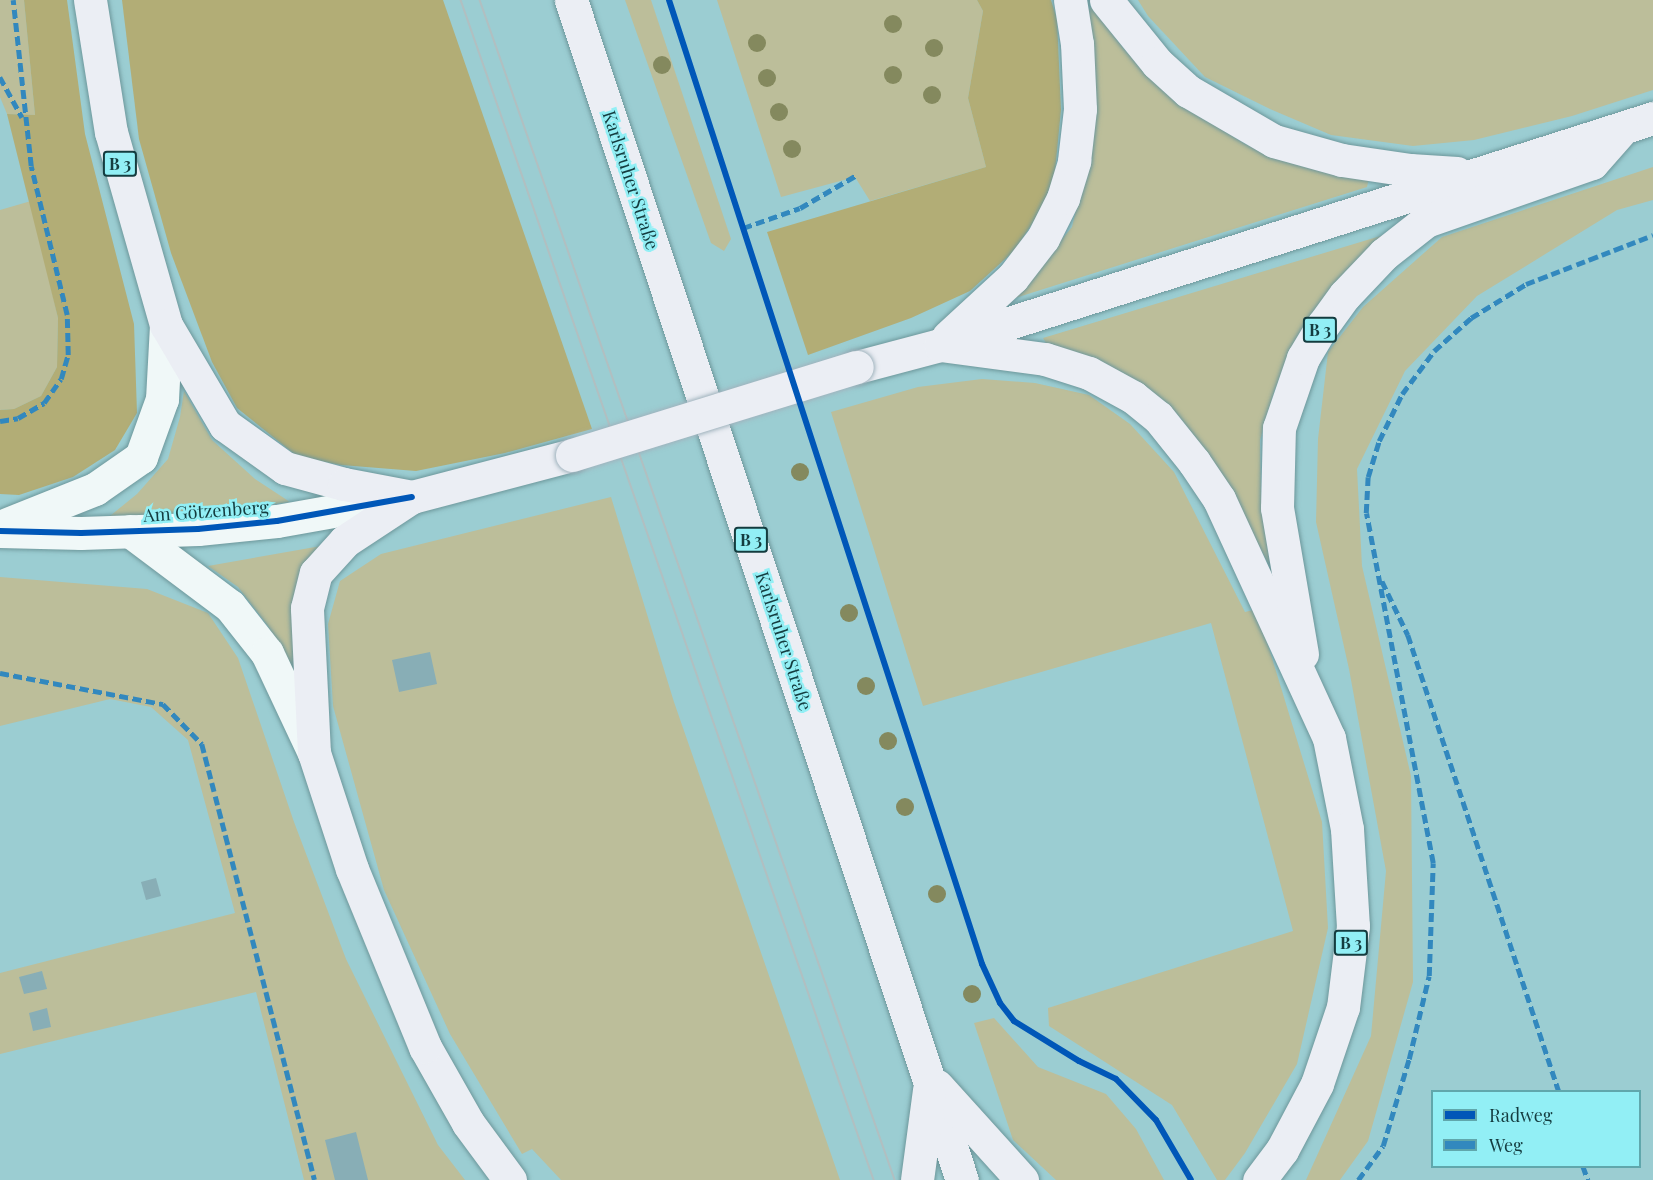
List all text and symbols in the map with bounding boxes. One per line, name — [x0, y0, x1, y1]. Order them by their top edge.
street label: Karlsruher Straße — [598, 108, 664, 252]
road number: B 3 — [102, 151, 138, 177]
road number: B 3 — [1302, 317, 1338, 343]
street label: Am Götzenberg — [142, 496, 270, 526]
road number: B 3 — [733, 527, 769, 553]
street label: Karlsruher Straße — [751, 569, 817, 713]
road number: B 3 — [1333, 930, 1369, 956]
legend — [1431, 1090, 1641, 1168]
text: Radweg — [1489, 1103, 1552, 1127]
text: Weg — [1489, 1133, 1523, 1157]

